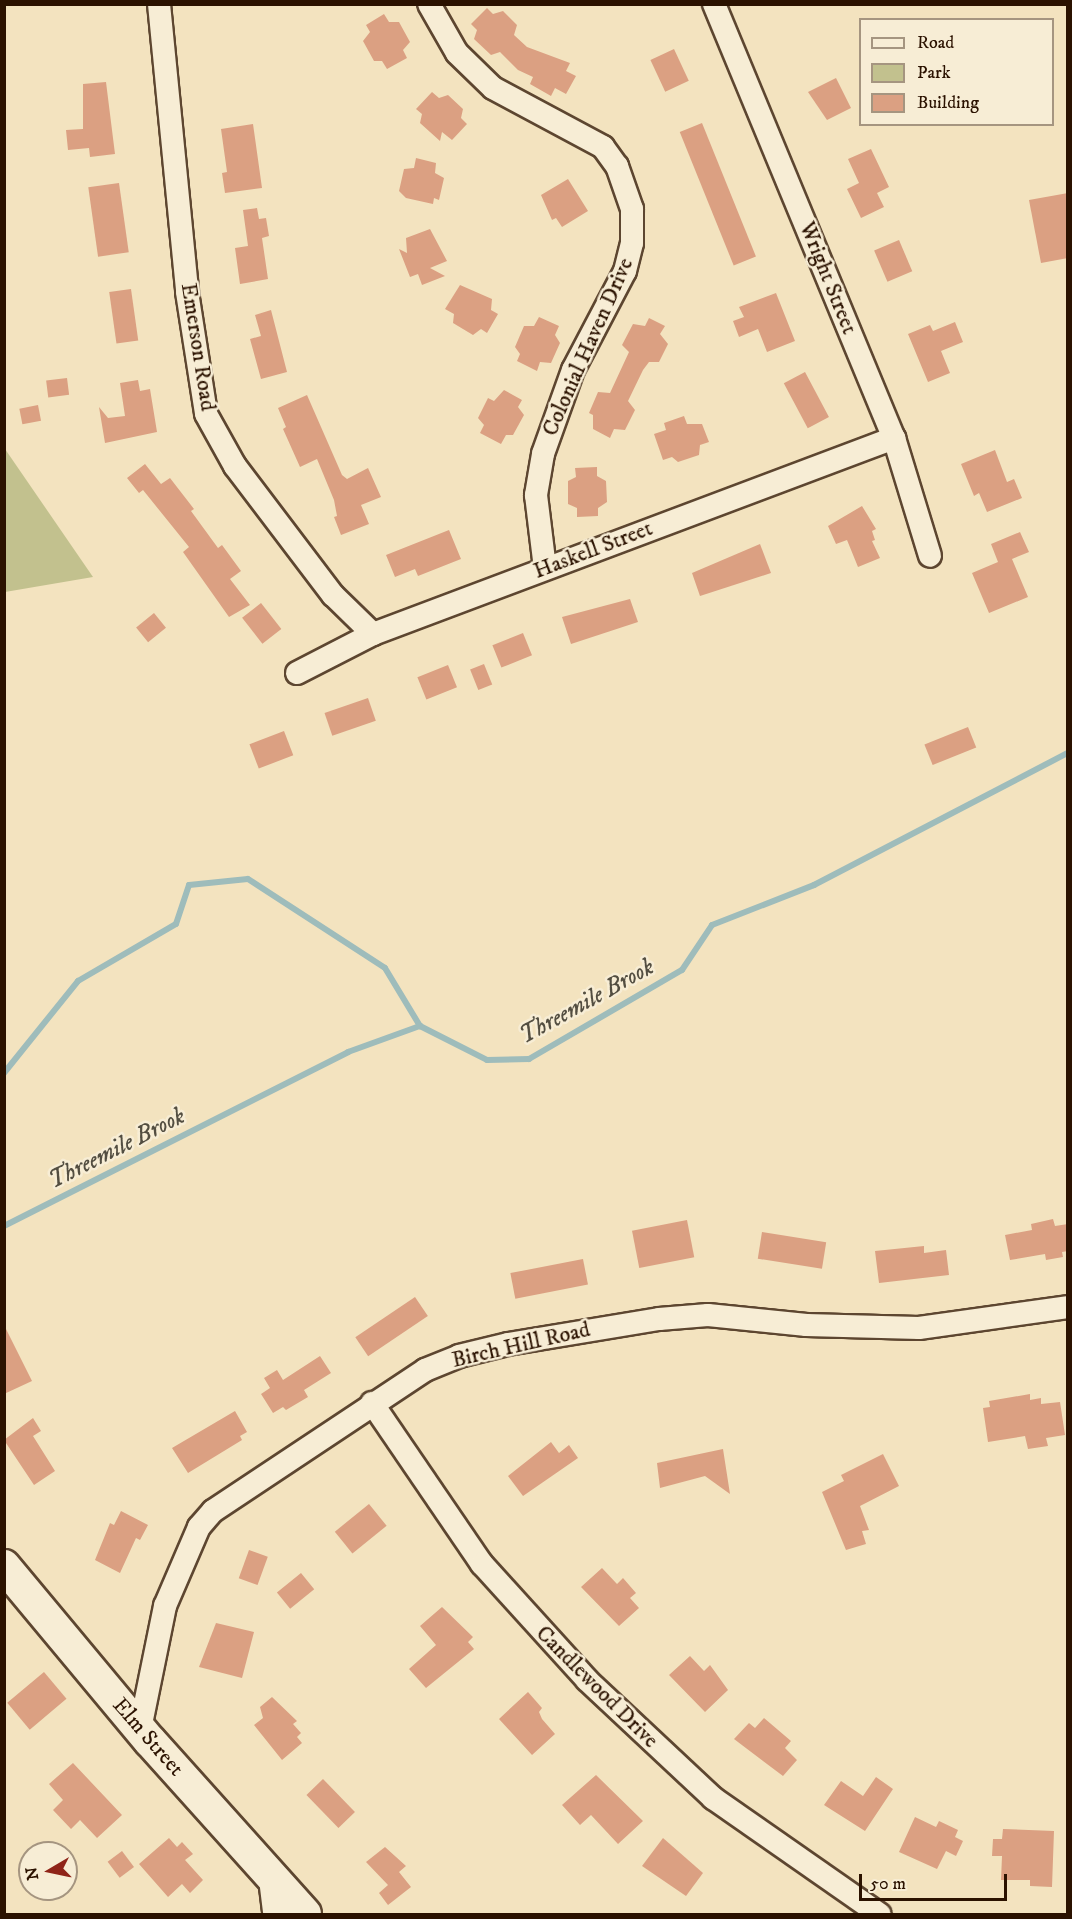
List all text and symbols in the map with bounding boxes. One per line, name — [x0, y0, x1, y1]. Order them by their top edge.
legend — [859, 18, 1054, 126]
text: Road — [917, 32, 954, 54]
text: Park — [917, 62, 951, 84]
text: Building — [917, 92, 979, 114]
street label: Wright Street — [794, 218, 862, 338]
street label: Colonial Haven Drive — [537, 254, 639, 440]
street label: Emerson Road — [175, 281, 221, 413]
street label: Haskell Street — [530, 515, 656, 585]
water label: Threemile Brook — [515, 953, 659, 1051]
water label: Threemile Brook — [44, 1102, 190, 1196]
street label: Birch Hill Road — [449, 1316, 593, 1374]
street label: Candlewood Drive — [530, 1620, 664, 1754]
street label: Elm Street — [107, 1692, 189, 1782]
north arrow — [18, 1841, 78, 1901]
scale bar — [862, 1862, 1010, 1900]
text: N — [21, 1865, 43, 1882]
text: 50 m — [870, 1873, 906, 1895]

